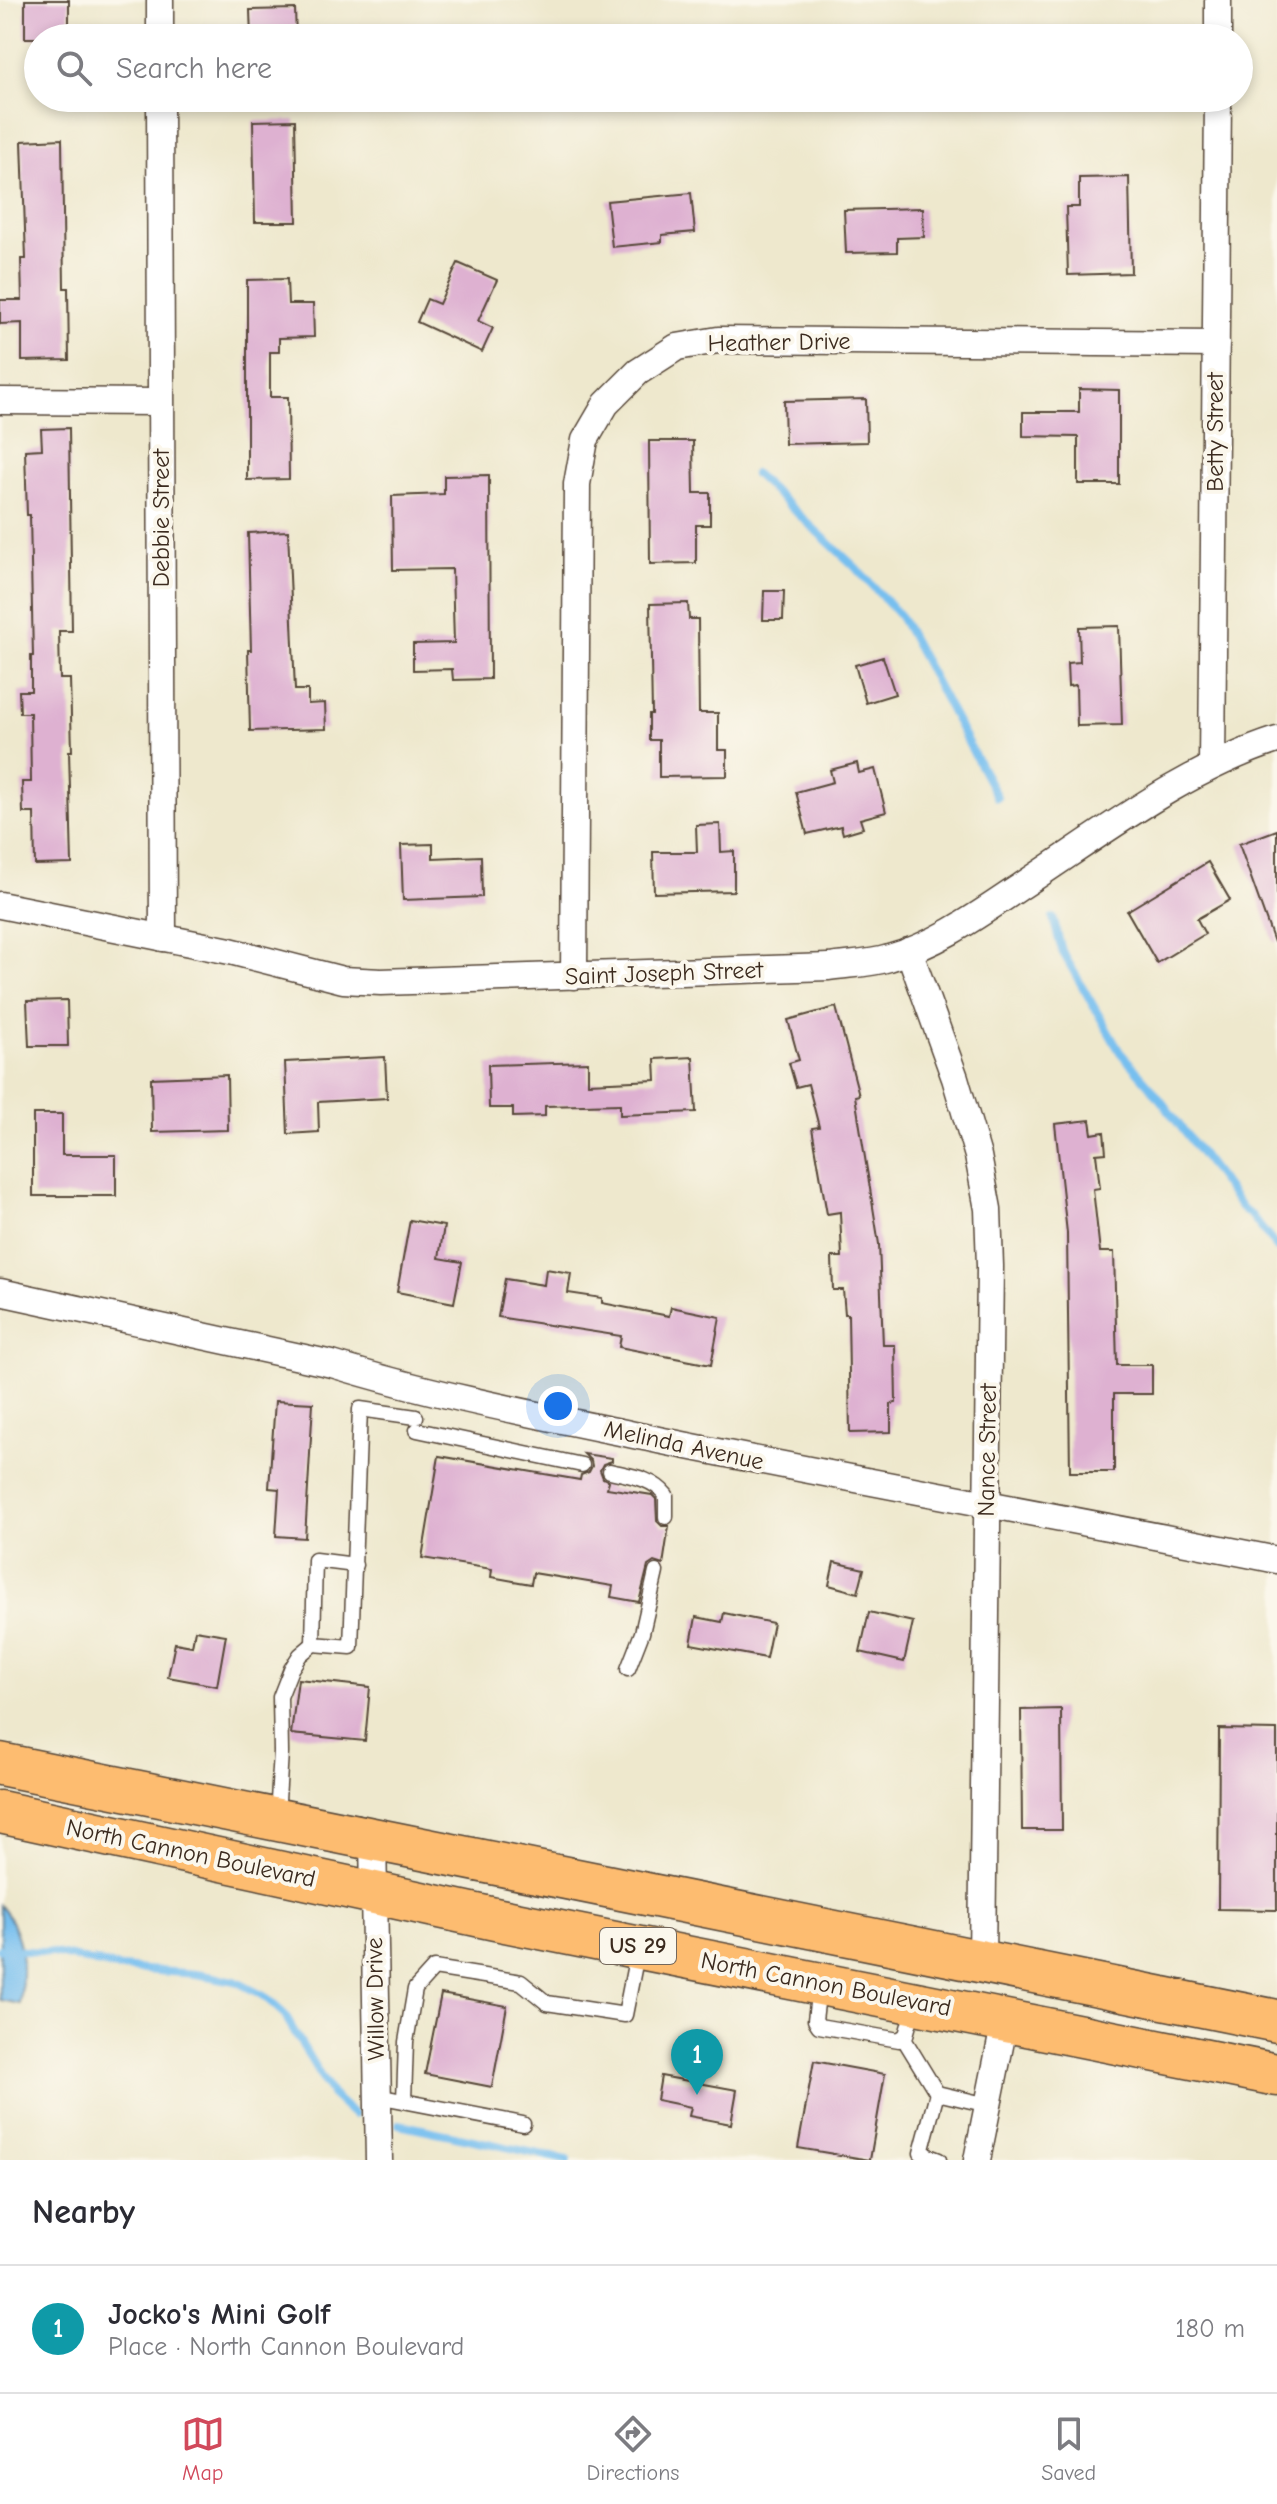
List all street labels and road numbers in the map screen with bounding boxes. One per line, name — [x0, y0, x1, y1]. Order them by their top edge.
street label: Heather Drive — [707, 327, 851, 357]
street label: Betty Street — [1201, 371, 1229, 492]
street label: Debbie Street — [147, 448, 175, 587]
street label: Saint Joseph Street — [564, 956, 765, 990]
street label: Nance Street — [972, 1382, 1002, 1517]
street label: Melinda Avenue — [602, 1414, 766, 1476]
street label: North Cannon Boulevard — [64, 1813, 318, 1893]
road number: US 29 — [600, 1928, 676, 1964]
street label: Willow Drive — [360, 1937, 390, 2061]
street label: North Cannon Boulevard — [699, 1946, 953, 2022]

